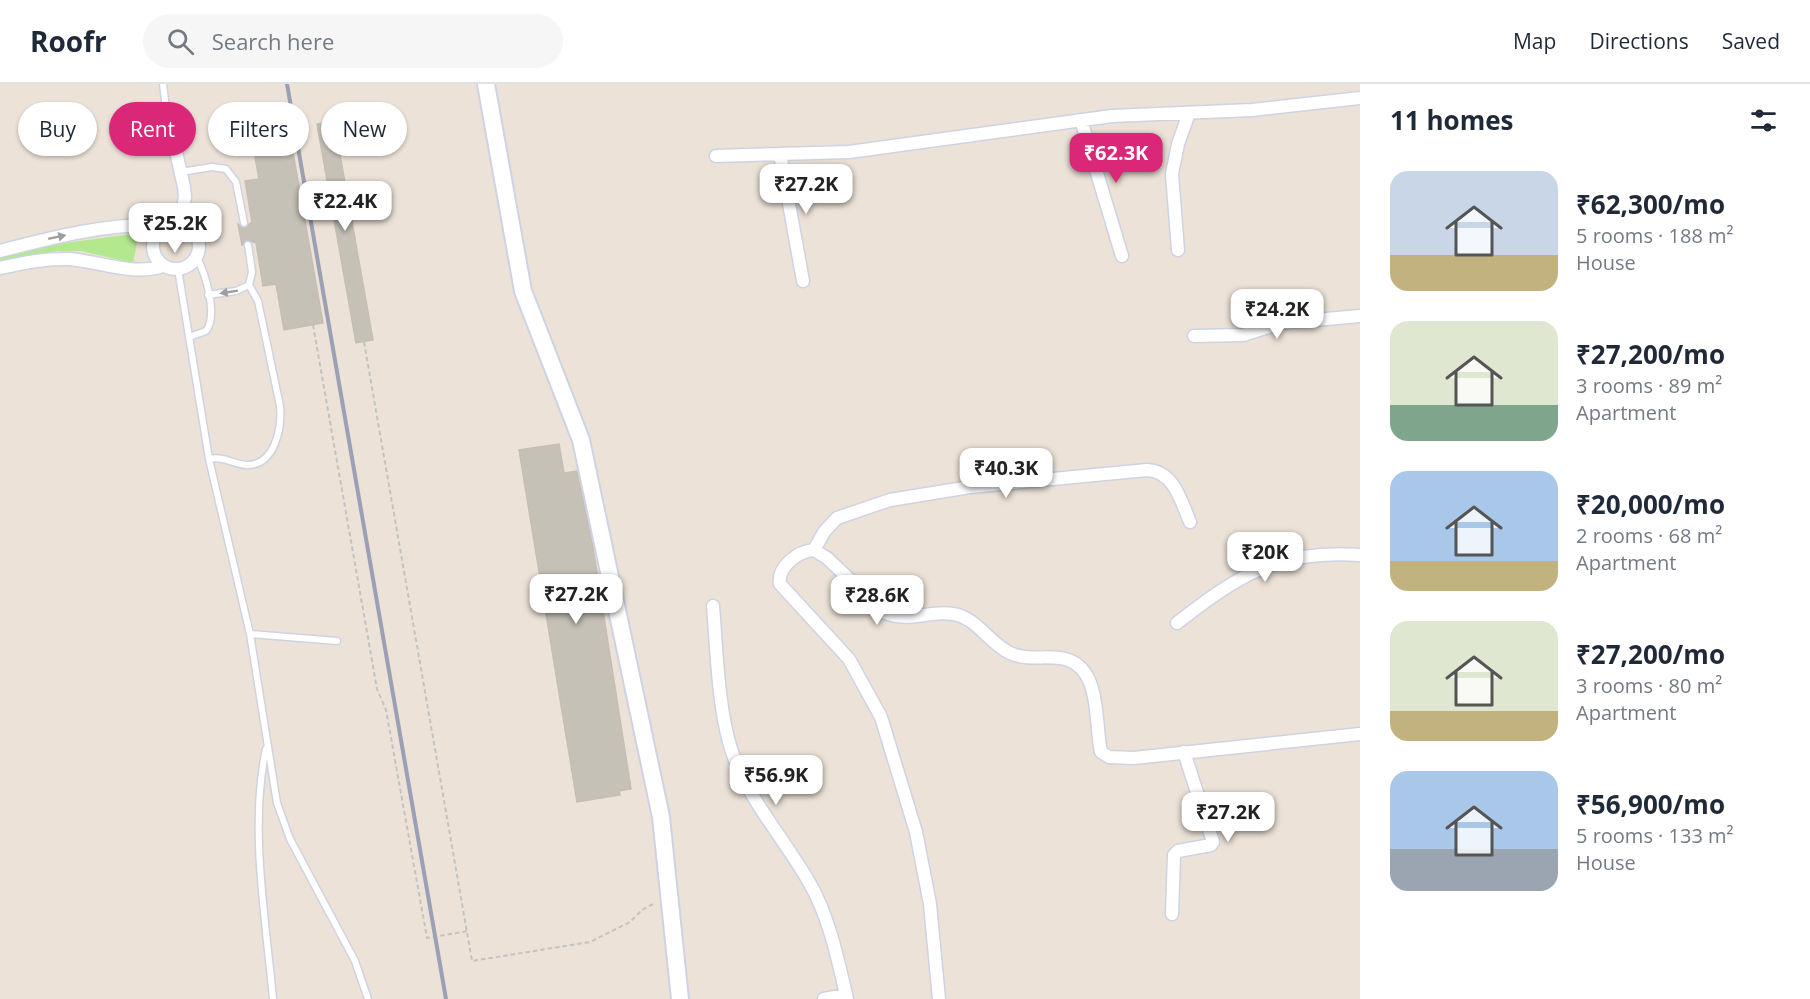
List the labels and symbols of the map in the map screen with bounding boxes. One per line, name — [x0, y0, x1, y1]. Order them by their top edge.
pin: ₹62.3K — [1067, 133, 1165, 184]
pin: ₹27.2K — [757, 164, 855, 215]
pin: ₹22.4K — [296, 181, 394, 232]
pin: ₹25.2K — [126, 203, 224, 254]
one-way arrow — [48, 232, 67, 241]
one-way arrow — [220, 288, 239, 297]
pin: ₹24.2K — [1228, 289, 1326, 340]
pin: ₹40.3K — [957, 448, 1055, 499]
pin: ₹20K — [1229, 532, 1301, 583]
pin: ₹27.2K — [527, 574, 625, 625]
pin: ₹28.6K — [828, 575, 926, 626]
pin: ₹56.9K — [727, 755, 825, 806]
pin: ₹27.2K — [1179, 792, 1277, 843]

